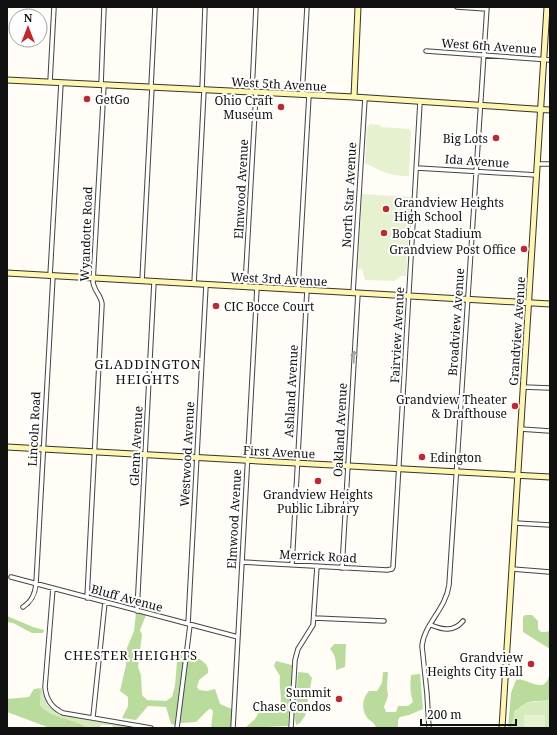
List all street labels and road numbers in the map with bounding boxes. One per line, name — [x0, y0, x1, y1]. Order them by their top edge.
street label: West 6th Avenue — [441, 34, 537, 58]
street label: West 5th Avenue — [231, 73, 327, 95]
street label: Elmwood Avenue — [230, 139, 252, 239]
street label: North Star Avenue — [338, 142, 360, 248]
street label: Ida Avenue — [444, 150, 510, 172]
street label: Wyandotte Road — [76, 186, 96, 282]
street label: Broadview Avenue — [444, 267, 468, 377]
street label: West 3rd Avenue — [230, 268, 328, 290]
street label: Grandview Avenue — [505, 276, 529, 386]
street label: Fairview Avenue — [386, 286, 408, 384]
street label: Ashland Avenue — [280, 344, 302, 438]
street label: Oakland Avenue — [329, 382, 351, 478]
street label: Lincoln Road — [24, 390, 44, 467]
street label: Westwood Avenue — [176, 401, 198, 507]
street label: Glenn Avenue — [125, 406, 147, 486]
street label: First Avenue — [242, 442, 316, 462]
street label: Elmwood Avenue — [223, 469, 245, 569]
street label: Merrick Road — [279, 545, 358, 567]
street label: Bluff Avenue — [89, 580, 165, 616]

